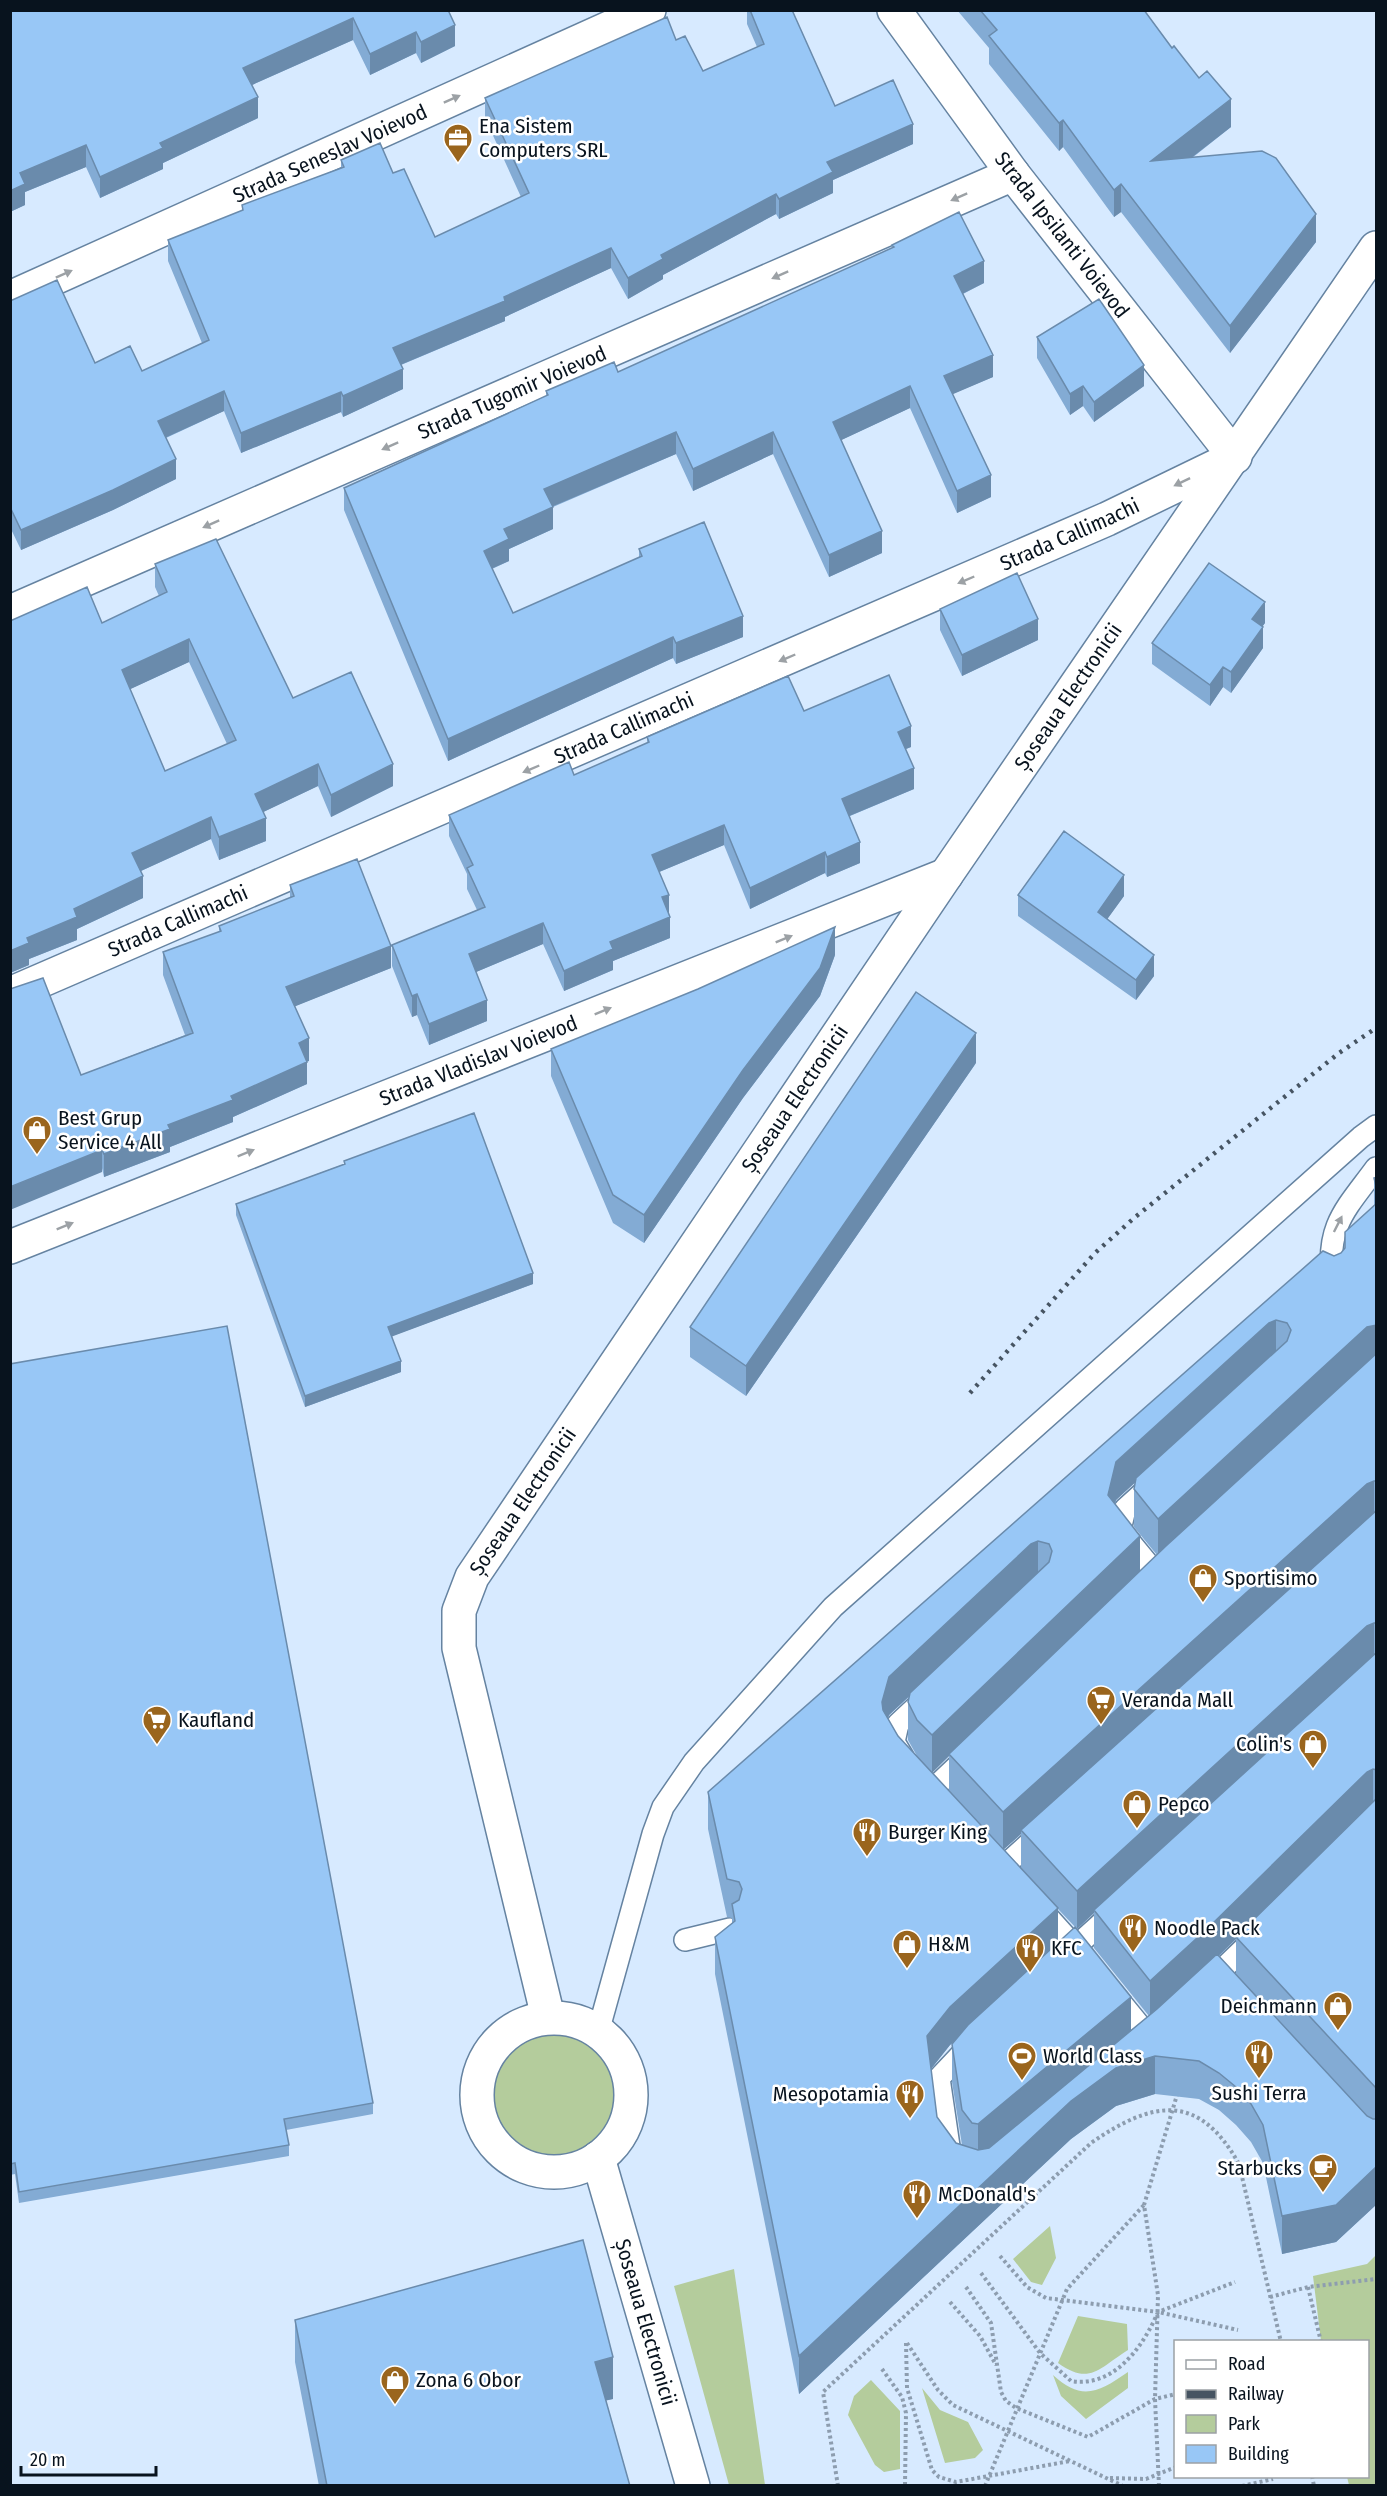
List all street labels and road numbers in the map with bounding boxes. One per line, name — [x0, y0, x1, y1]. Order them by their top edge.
street label: Strada Seneslav Voievod — [229, 99, 431, 209]
street label: Strada Ipsilanti Voievod — [989, 147, 1135, 323]
street label: Strada Tugomir Voievod — [414, 340, 611, 445]
street label: Strada Callimachi — [996, 492, 1144, 577]
street label: Șoseaua Electronicii — [1009, 618, 1128, 775]
street label: Strada Callimachi — [550, 687, 698, 770]
street label: Strada Callimachi — [104, 880, 252, 963]
street label: Strada Vladislav Voievod — [376, 1010, 581, 1112]
street label: Șoseaua Electronicii — [736, 1020, 854, 1177]
street label: Șoseaua Electronicii — [464, 1423, 582, 1580]
street label: Șoseaua Electronicii — [609, 2236, 682, 2409]

